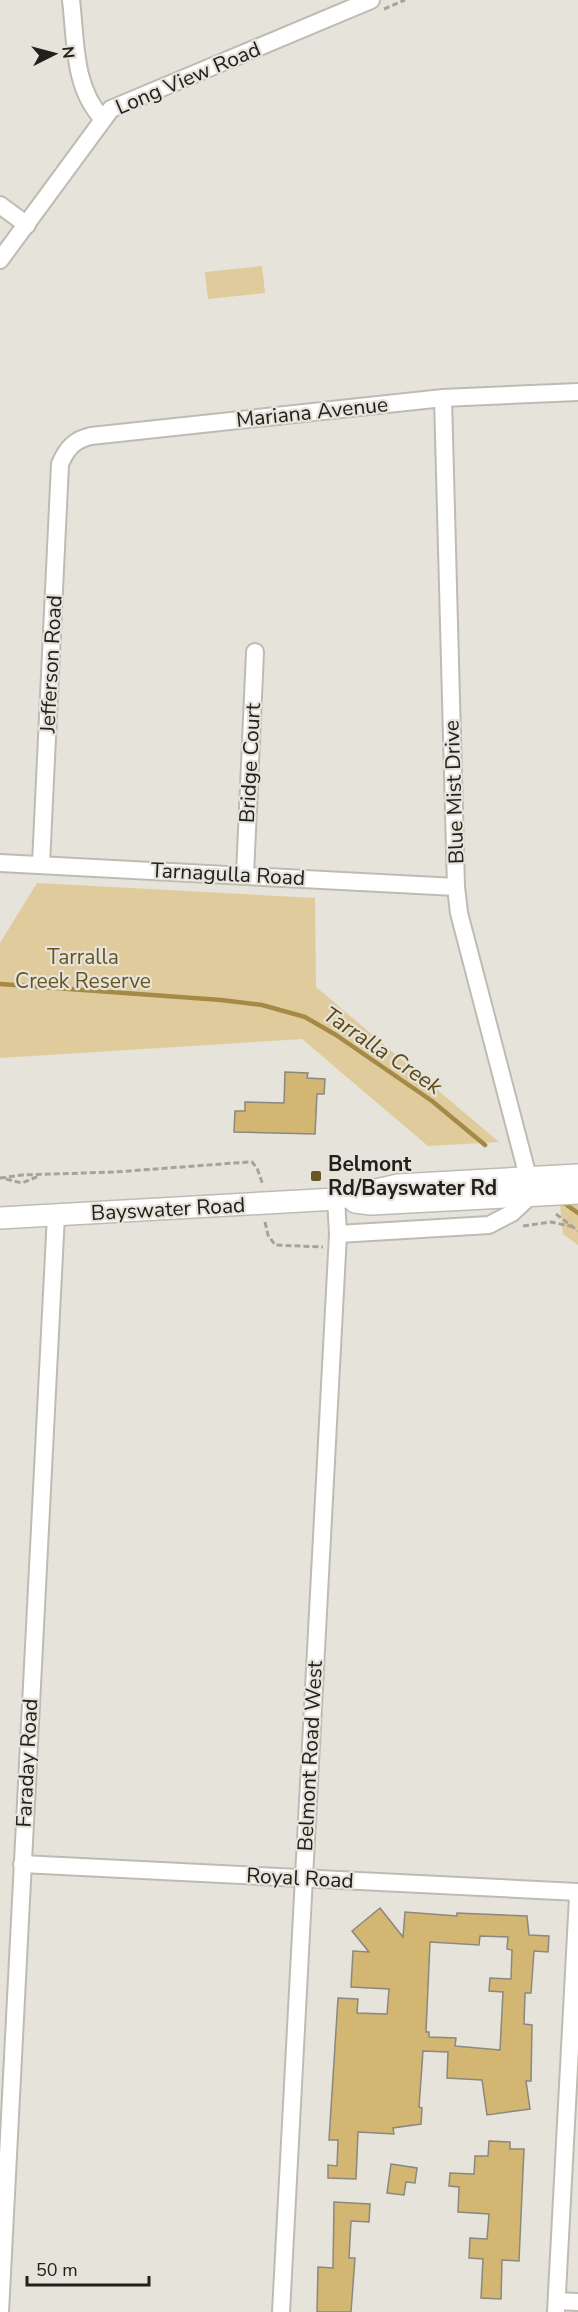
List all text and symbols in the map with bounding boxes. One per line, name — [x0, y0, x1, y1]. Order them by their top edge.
north arrow — [24, 24, 84, 84]
street label: Long View Road — [111, 35, 265, 121]
text: N — [56, 45, 79, 60]
street label: Mariana Avenue — [235, 390, 389, 434]
street label: Jefferson Road — [33, 594, 69, 735]
street label: Bridge Court — [233, 702, 267, 824]
street label: Blue Mist Drive — [437, 719, 471, 865]
street label: Tarnagulla Road — [150, 856, 306, 892]
park label: Tarralla Creek Reserve — [15, 943, 151, 995]
water label: Tarralla Creek — [317, 1000, 449, 1102]
place label: Belmont Rd/Bayswater Rd — [328, 1150, 497, 1202]
marker: Belmont Rd/Bayswater Rd — [309, 1169, 323, 1183]
street label: Bayswater Road — [90, 1191, 246, 1227]
street label: Belmont Road West — [291, 1659, 329, 1852]
street label: Faraday Road — [10, 1698, 44, 1828]
street label: Royal Road — [246, 1861, 354, 1895]
scale bar — [27, 2249, 148, 2287]
text: 50 m — [36, 2258, 78, 2282]

